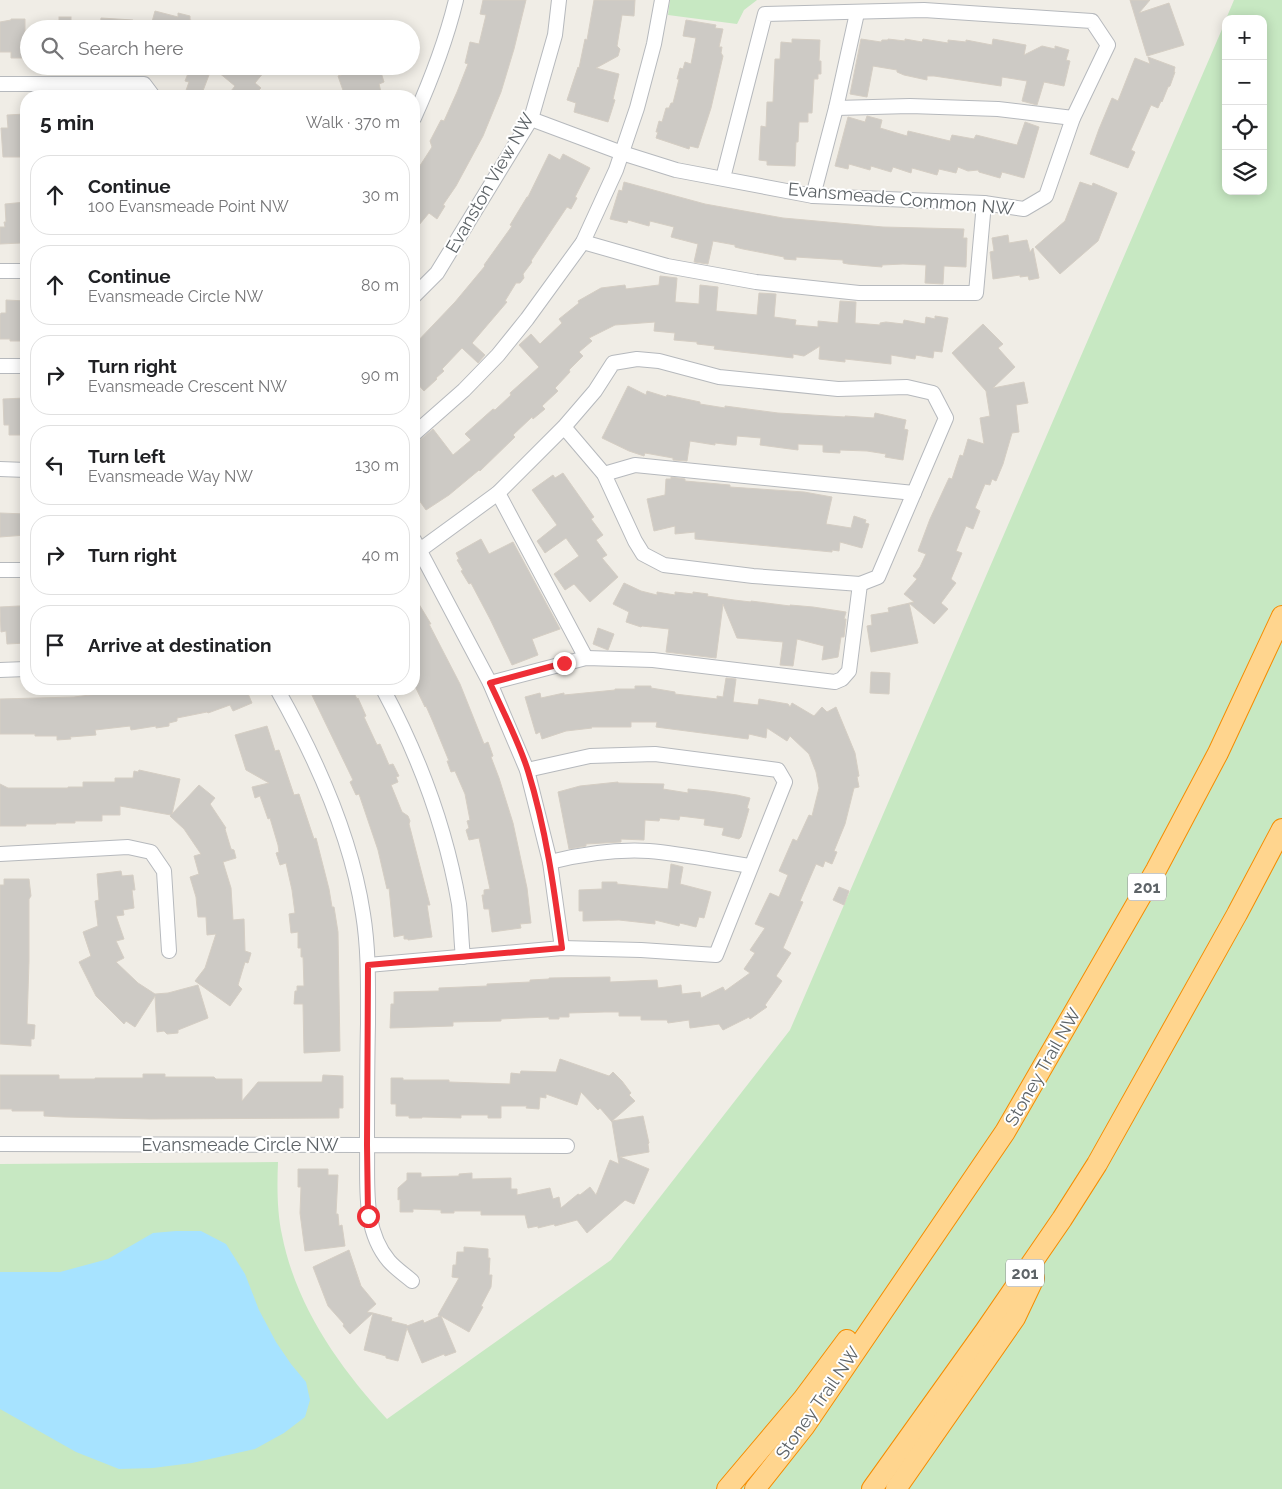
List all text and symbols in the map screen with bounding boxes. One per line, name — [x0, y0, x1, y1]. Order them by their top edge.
map controls — [1222, 15, 1267, 195]
button: + — [1222, 15, 1267, 60]
search box — [20, 20, 420, 75]
icon: search — [38, 34, 66, 62]
text: Search here — [78, 37, 184, 59]
button: − — [1222, 60, 1267, 105]
button: locate — [1222, 105, 1267, 150]
street label: Evanston View NW — [441, 109, 538, 256]
text: 5 min — [40, 110, 94, 135]
text: Walk · 370 m — [306, 113, 400, 132]
button: layers — [1222, 150, 1267, 195]
text: Continue — [88, 175, 171, 197]
street label: Evansmeade Common NW — [787, 178, 1015, 219]
icon: ahead — [41, 181, 69, 209]
text: 30 m — [362, 186, 399, 205]
text: 100 Evansmeade Point NW — [88, 197, 289, 216]
text: Continue — [88, 265, 171, 287]
icon: ahead — [41, 271, 69, 299]
text: 80 m — [361, 276, 399, 295]
text: Evansmeade Circle NW — [88, 287, 263, 306]
text: Turn right — [88, 355, 177, 377]
icon: right — [41, 361, 69, 389]
text: 90 m — [361, 366, 399, 385]
text: Evansmeade Crescent NW — [88, 377, 287, 396]
text: Turn left — [88, 445, 165, 467]
icon: left — [41, 451, 69, 479]
text: 130 m — [355, 456, 399, 475]
text: Evansmeade Way NW — [88, 467, 253, 486]
icon: right — [41, 541, 69, 569]
text: Turn right — [88, 544, 177, 566]
text: 40 m — [362, 546, 399, 565]
icon: arrive — [41, 631, 69, 659]
text: Arrive at destination — [88, 634, 272, 656]
route end — [553, 652, 576, 675]
road number: 201 — [1128, 874, 1166, 900]
street label: Stoney Trail NW — [1000, 1004, 1085, 1129]
street label: Evansmeade Circle NW — [141, 1134, 339, 1155]
route start — [357, 1205, 380, 1228]
road number: 201 — [1006, 1260, 1044, 1286]
street label: Stoney Trail NW — [771, 1342, 864, 1463]

